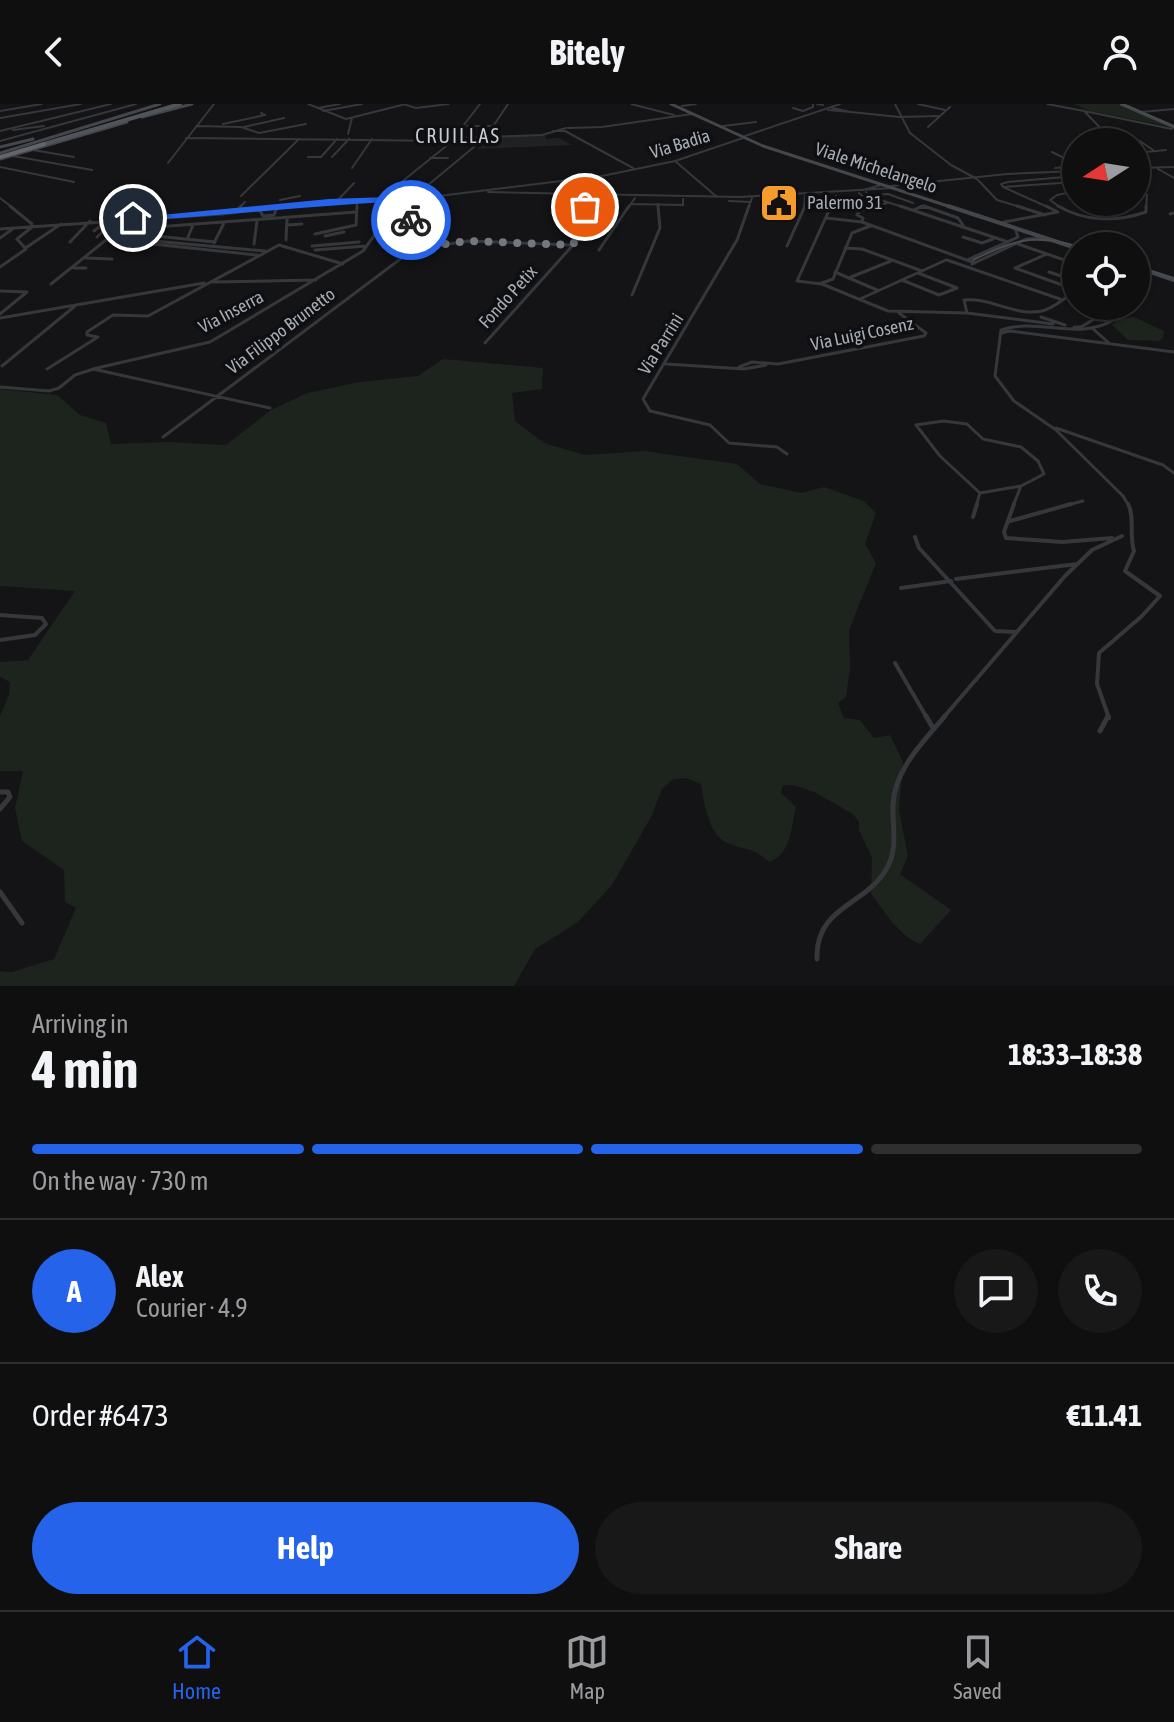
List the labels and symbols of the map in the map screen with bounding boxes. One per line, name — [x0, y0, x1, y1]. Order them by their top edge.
district label: CRUILLAS — [415, 124, 501, 147]
street label: Via Badia — [647, 124, 712, 163]
north arrow — [1062, 128, 1150, 216]
street label: Viale Michelangelo — [813, 138, 940, 197]
pin — [551, 173, 619, 241]
courier — [371, 180, 451, 260]
public building icon: Palermo 31 — [758, 182, 800, 224]
pin — [99, 184, 167, 252]
place label: Palermo 31 — [807, 192, 883, 213]
street label: Fondo Petix — [474, 261, 541, 332]
street label: Via Filippo Brunetto — [222, 283, 339, 378]
street label: Via Inserra — [195, 286, 267, 337]
street label: Via Parrini — [634, 309, 688, 378]
street label: Via Luigi Cosenz — [809, 312, 916, 355]

